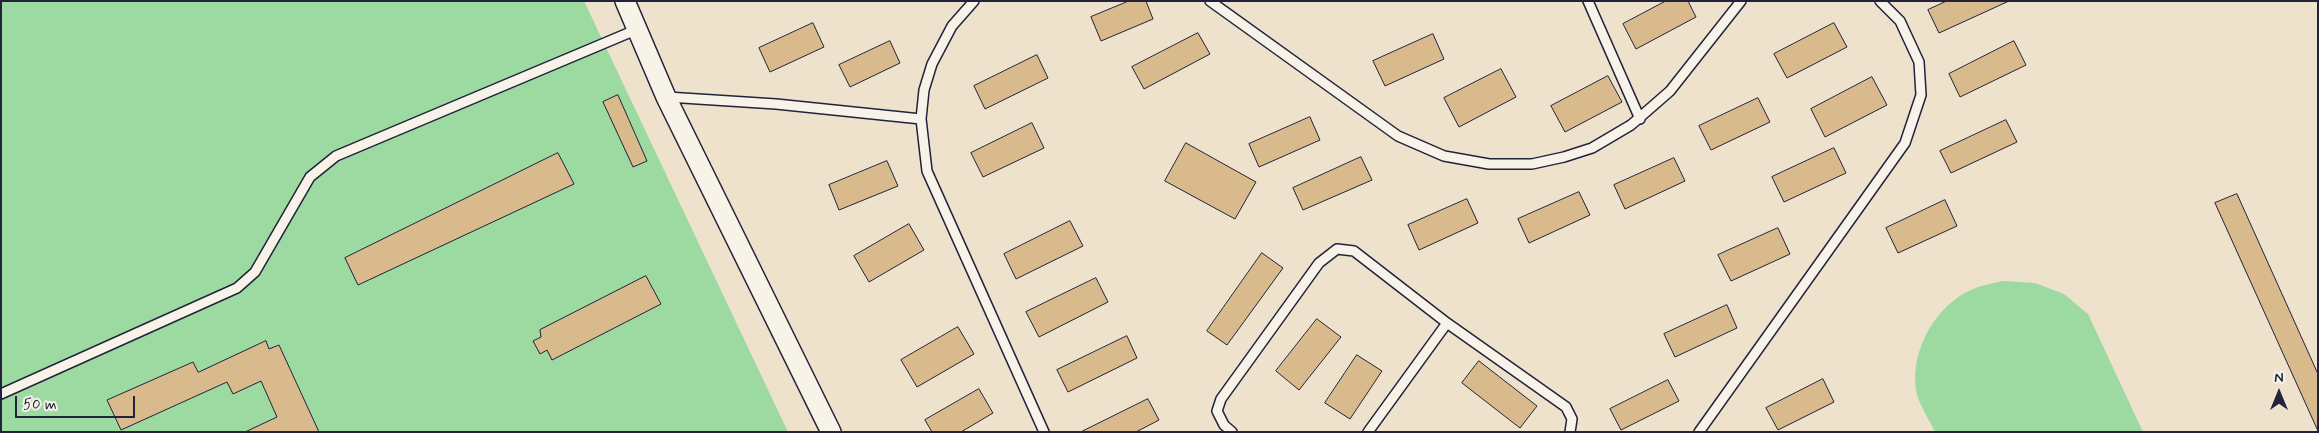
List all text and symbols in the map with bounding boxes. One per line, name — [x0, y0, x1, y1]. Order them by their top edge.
north arrow — [2254, 368, 2304, 418]
text: N — [2274, 369, 2284, 387]
scale bar — [18, 386, 138, 418]
text: 50 m — [23, 395, 57, 415]

